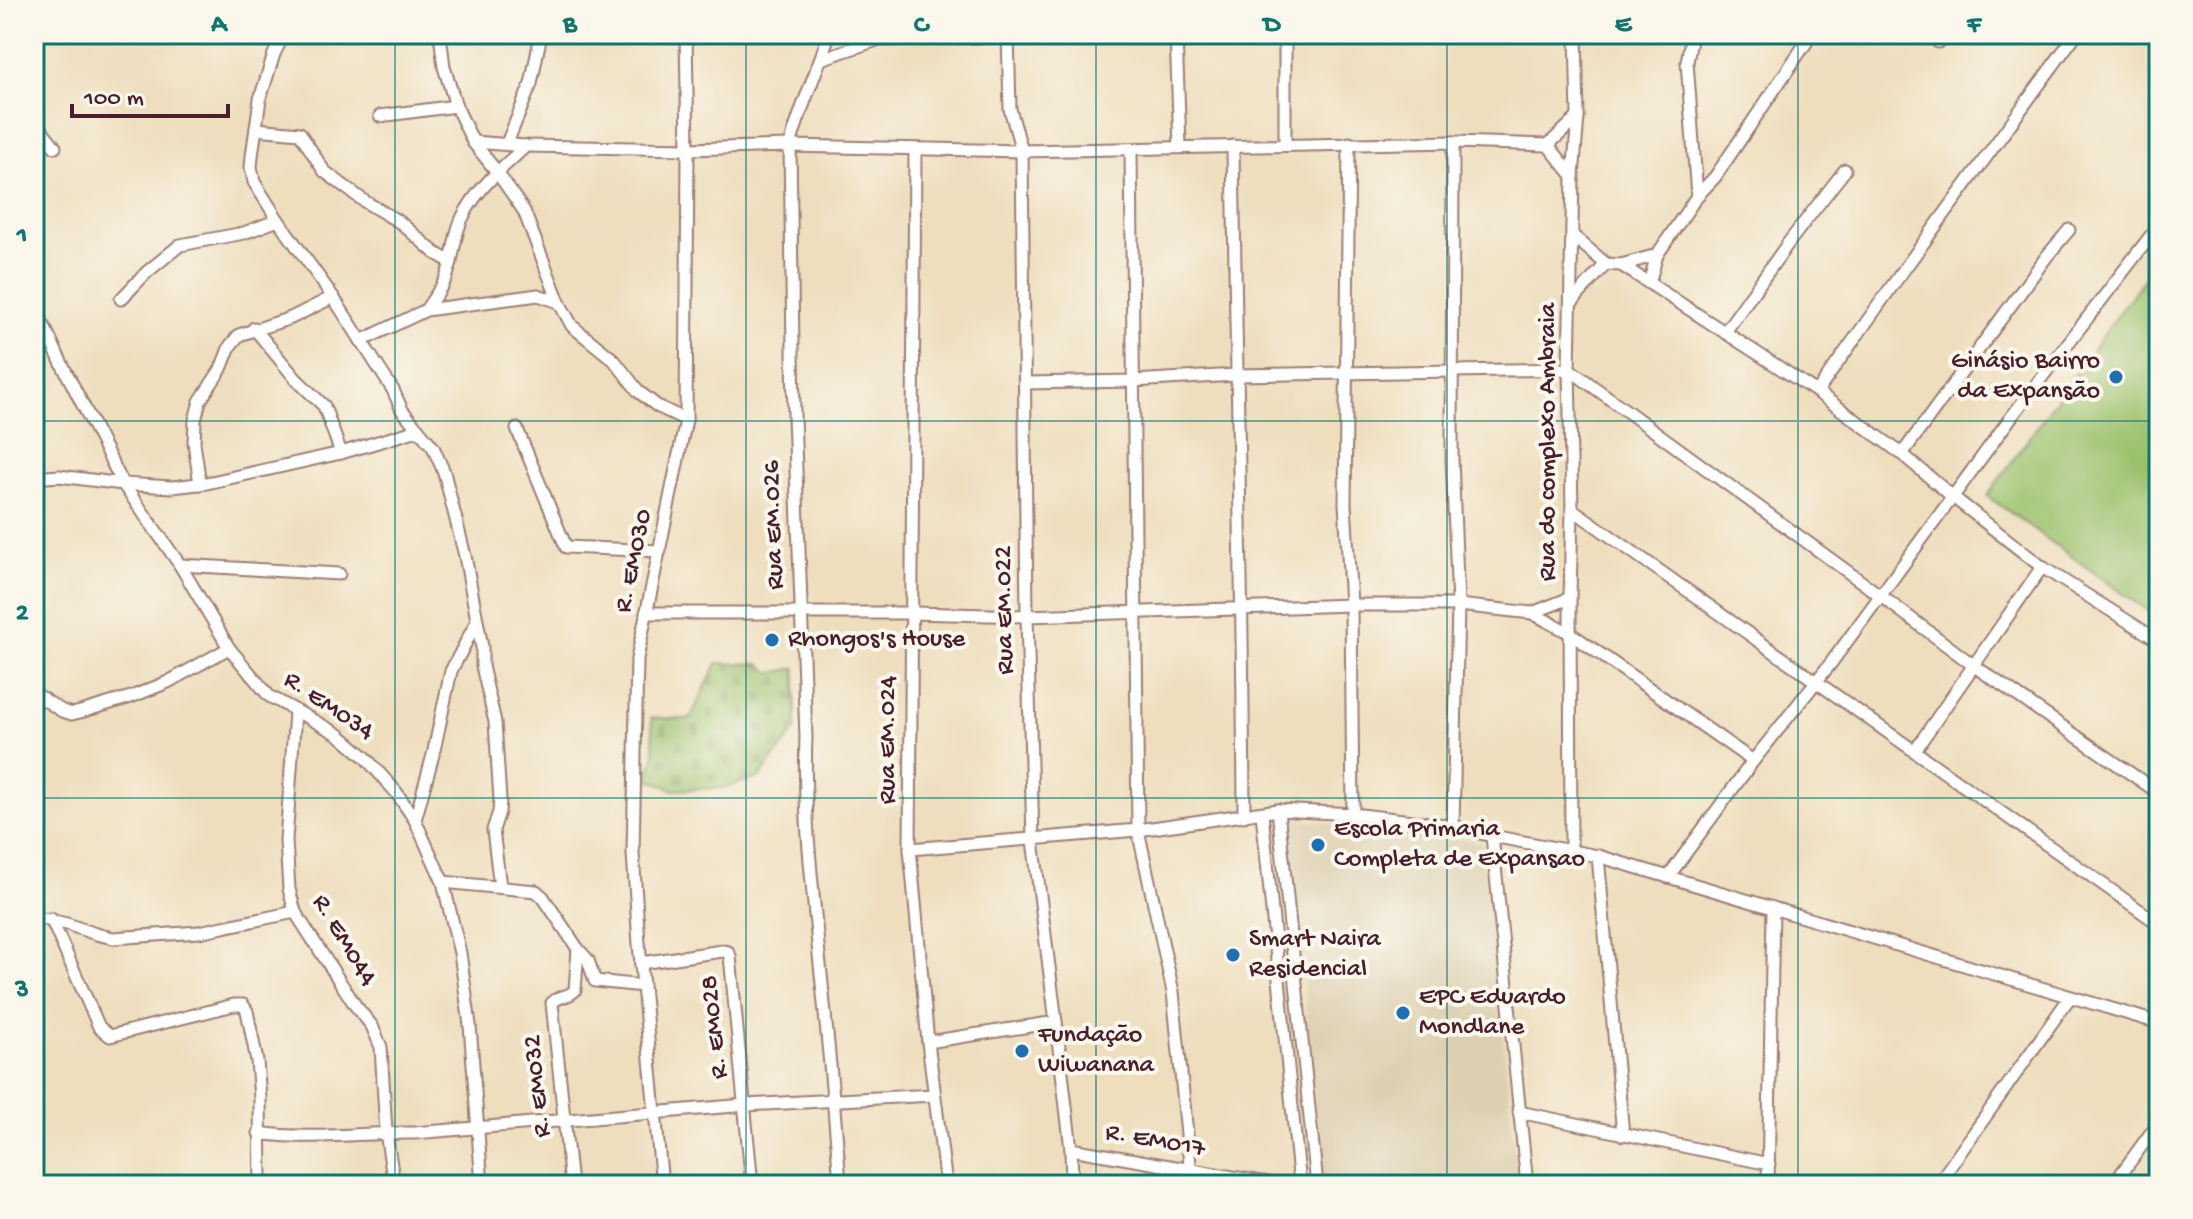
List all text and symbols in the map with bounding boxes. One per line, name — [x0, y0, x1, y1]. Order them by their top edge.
text: A — [210, 11, 228, 42]
text: B — [562, 11, 578, 42]
text: C — [914, 11, 931, 42]
text: D — [1262, 11, 1282, 42]
text: E — [1615, 11, 1633, 42]
text: F — [1966, 11, 1982, 42]
scale bar — [72, 68, 228, 118]
text: 100 m — [83, 85, 144, 114]
text: 1 — [16, 222, 27, 253]
street label: Rua do complexo Ambraia — [1534, 301, 1565, 581]
place label: Ginásio Bairro da Expansão — [1951, 347, 2100, 408]
marker: Ginásio Bairro da Expansão — [2107, 368, 2125, 386]
street label: Rua EM.026 — [757, 459, 793, 590]
street label: R. EM030 — [609, 506, 661, 616]
street label: Rua EM.022 — [989, 545, 1023, 675]
text: 2 — [16, 599, 29, 630]
place label: Rhongos's House — [788, 625, 966, 656]
marker: Rhongos's House — [763, 631, 781, 649]
street label: R. EM034 — [277, 665, 379, 749]
street label: Rua EM.024 — [874, 676, 905, 804]
place label: Escola Primaria Completa de Expansao — [1334, 815, 1585, 876]
marker: Escola Primaria Completa de Expansao — [1309, 836, 1327, 854]
street label: R. EM044 — [304, 889, 382, 993]
place label: Smart Naira Residencial — [1249, 925, 1382, 986]
marker: Smart Naira Residencial — [1224, 946, 1242, 964]
street label: R. EM028 — [695, 974, 737, 1080]
text: 3 — [14, 976, 29, 1007]
place label: EPC Eduardo Mondlane — [1419, 983, 1566, 1044]
marker: EPC Eduardo Mondlane — [1394, 1004, 1412, 1022]
place label: Fundação Wiwanana — [1037, 1021, 1155, 1082]
street label: R. EM032 — [518, 1033, 560, 1139]
marker: Fundação Wiwanana — [1013, 1042, 1031, 1060]
street label: R. EM017 — [1103, 1118, 1209, 1166]

